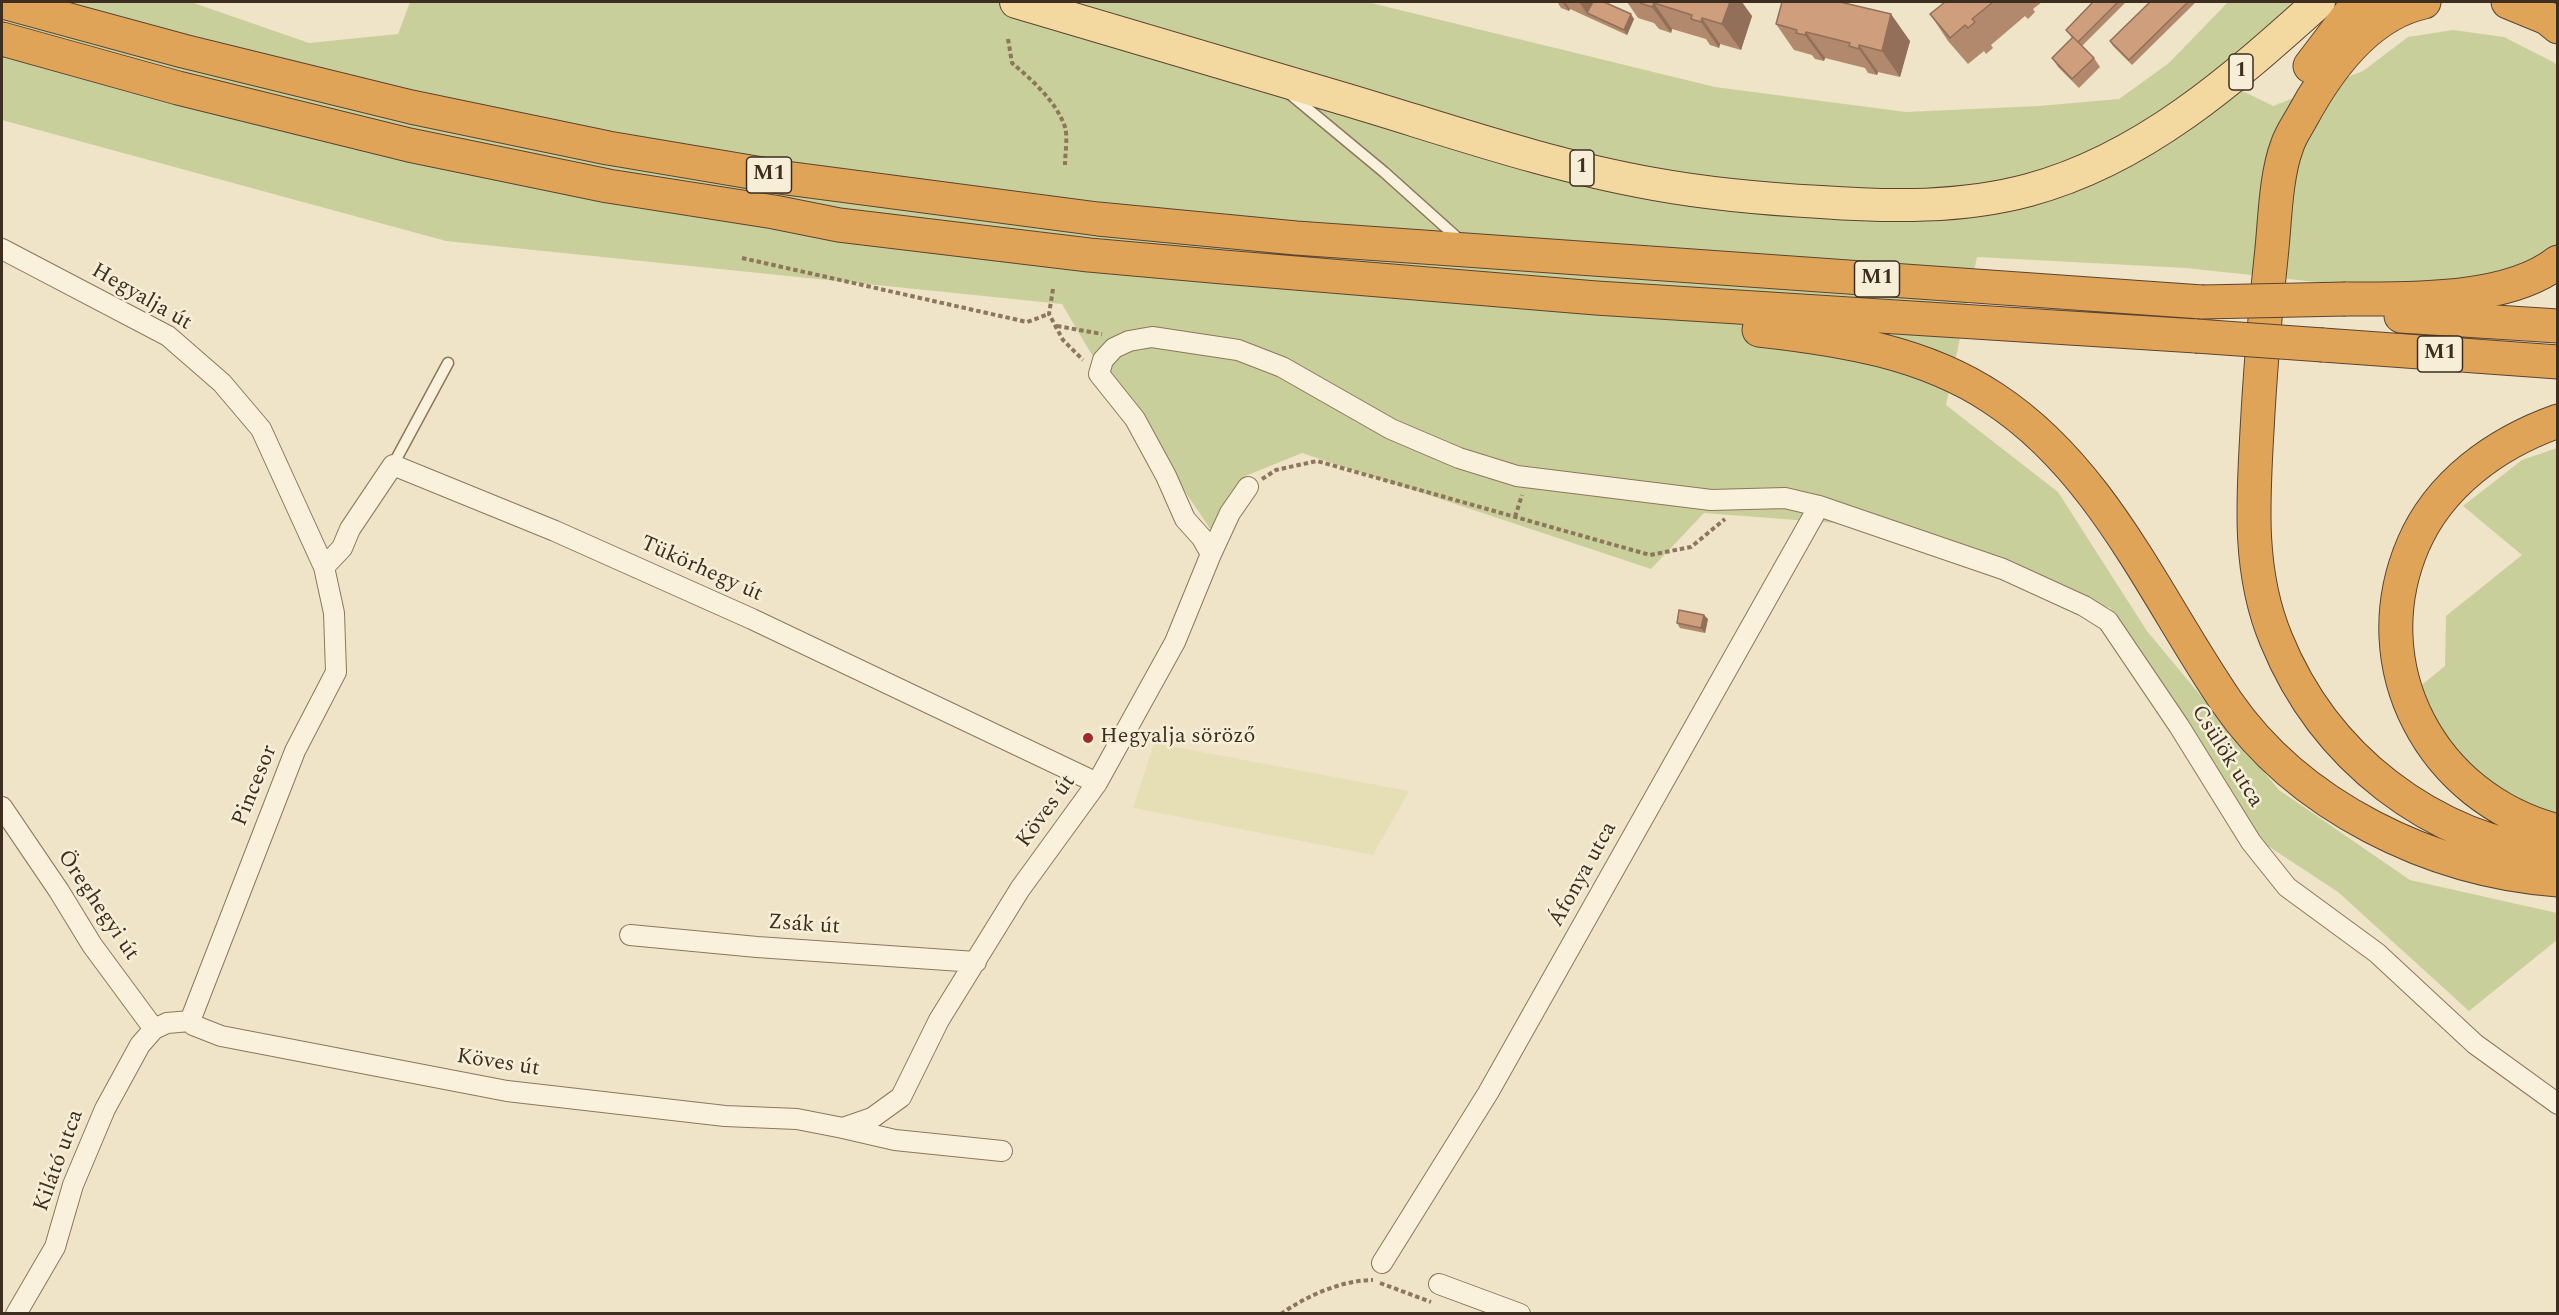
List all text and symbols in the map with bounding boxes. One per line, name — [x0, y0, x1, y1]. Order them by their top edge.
road number: 1 — [2229, 54, 2253, 90]
road number: 1 — [1570, 150, 1594, 186]
road number: M1 — [746, 157, 792, 193]
street label: Hegyalja út — [86, 259, 196, 337]
road number: M1 — [1854, 261, 1900, 297]
road number: M1 — [2418, 336, 2462, 372]
street label: Tükörhegy út — [636, 531, 766, 609]
street label: Csülök utca — [2184, 701, 2268, 813]
place label: Hegyalja söröző — [1100, 725, 1255, 751]
marker: Hegyalja söröző — [1081, 731, 1095, 745]
street label: Pincesor — [228, 742, 284, 830]
street label: Köves út — [1012, 770, 1082, 854]
street label: Áfonya utca — [1544, 818, 1624, 932]
street label: Öreghegyi út — [50, 846, 144, 966]
street label: Zsák út — [767, 910, 841, 942]
street label: Köves út — [455, 1044, 541, 1084]
street label: Kilátó utca — [29, 1107, 91, 1215]

